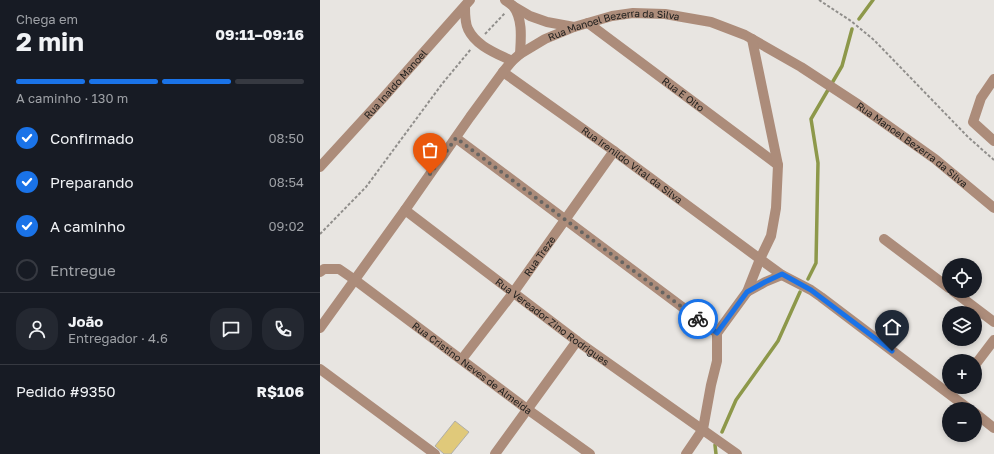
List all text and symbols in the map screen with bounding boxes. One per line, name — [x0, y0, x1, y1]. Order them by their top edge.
street label: Rua Manoel Bezerra da Silva — [546, 7, 681, 43]
text: Chega em — [16, 11, 78, 27]
text: 09:11–09:16 — [215, 25, 304, 43]
text: 2 min — [16, 26, 84, 57]
street label: Rua Inaldo Manoel — [361, 47, 429, 121]
street label: Rua E Oito — [660, 75, 707, 114]
text: A caminho · 130 m — [16, 90, 128, 106]
street label: Rua Manoel Bezerra da Silva — [854, 99, 970, 190]
street label: Rua Irenildo Vital da Silva — [579, 124, 685, 206]
icon: check — [16, 127, 38, 149]
text: Confirmado — [50, 129, 134, 147]
text: 08:50 — [269, 130, 304, 146]
pin — [413, 133, 447, 174]
icon: bag — [419, 139, 441, 161]
icon: check — [16, 171, 38, 193]
text: Preparando — [50, 173, 134, 191]
text: 08:54 — [269, 174, 304, 190]
icon: check — [16, 215, 38, 237]
text: A caminho — [50, 217, 125, 235]
text: 09:02 — [269, 218, 304, 234]
street label: Rua Treze — [521, 233, 558, 278]
map controls — [942, 258, 982, 442]
button: locate — [942, 258, 982, 298]
text: Entregue — [50, 261, 116, 279]
street label: Rua Vereador Zino Rodrigues — [493, 275, 612, 368]
courier — [678, 299, 718, 339]
button: layers — [942, 306, 982, 346]
button: person — [16, 308, 58, 350]
button: chat — [210, 308, 252, 350]
button: phone — [262, 308, 304, 350]
icon: bike — [687, 308, 709, 330]
pin — [875, 310, 909, 351]
text: João — [68, 312, 103, 330]
icon: home — [881, 316, 903, 338]
street label: Rua Cristino Neves de Almeida — [410, 319, 534, 417]
text: Entregador · 4.6 — [68, 330, 168, 346]
button: + — [942, 354, 982, 394]
text: Pedido #9350 — [16, 382, 116, 400]
text: R$106 — [257, 382, 304, 400]
button: − — [942, 402, 982, 442]

